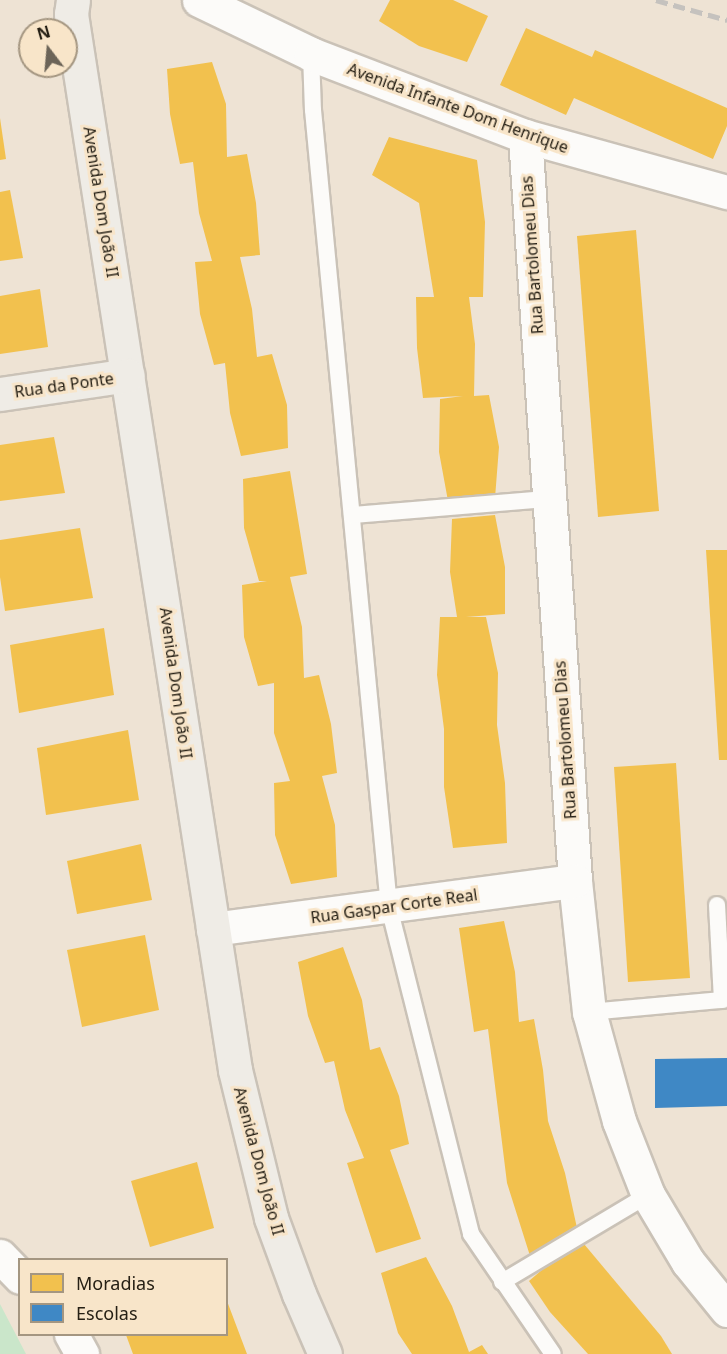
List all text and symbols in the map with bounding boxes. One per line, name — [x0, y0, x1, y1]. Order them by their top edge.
north arrow — [18, 18, 78, 78]
text: N — [34, 20, 53, 45]
street label: Avenida Infante Dom Henrique — [345, 59, 571, 157]
street label: Avenida Dom João II — [80, 125, 122, 279]
street label: Rua Bartolomeu Dias — [517, 175, 547, 335]
street label: Rua da Ponte — [13, 369, 115, 401]
street label: Avenida Dom João II — [156, 606, 196, 760]
street label: Rua Bartolomeu Dias — [550, 660, 580, 820]
street label: Rua Gaspar Corte Real — [309, 885, 479, 927]
street label: Avenida Dom João II — [230, 1085, 288, 1237]
legend — [18, 1258, 228, 1336]
text: Moradias — [76, 1271, 155, 1295]
text: Escolas — [76, 1301, 138, 1325]

